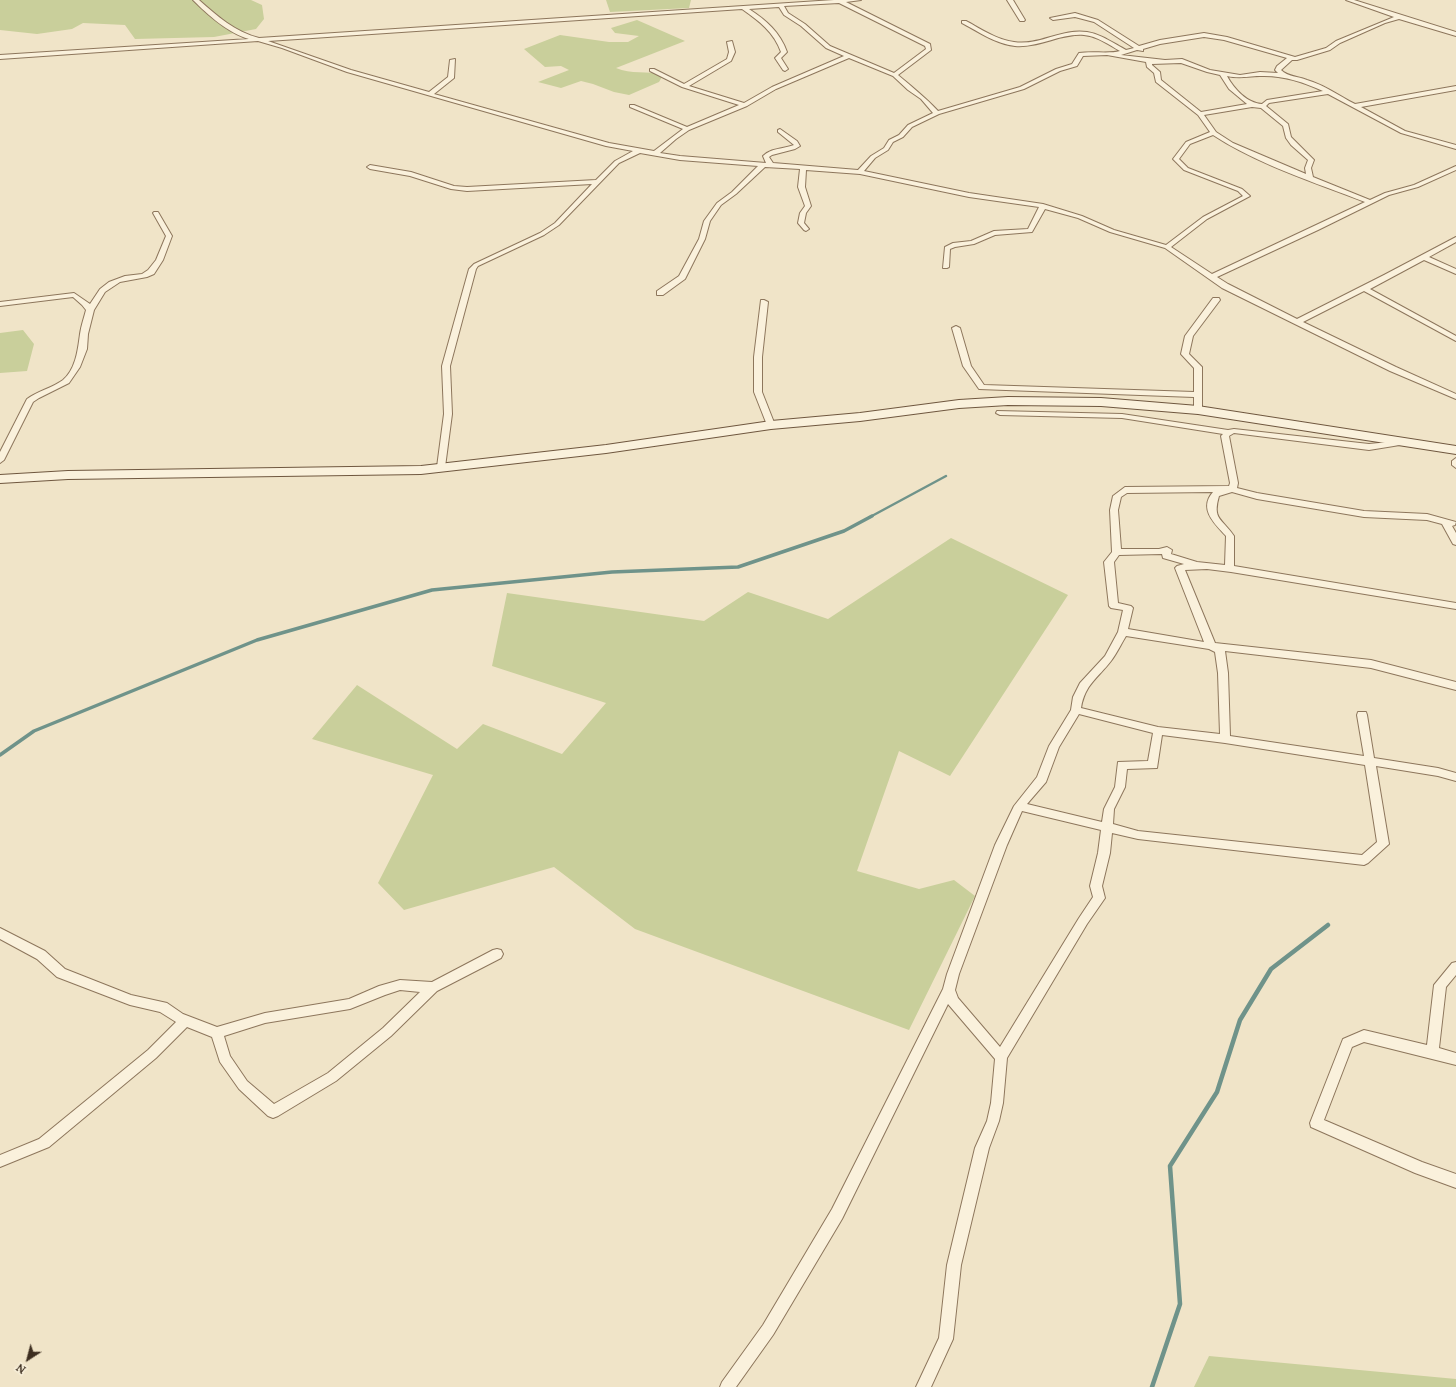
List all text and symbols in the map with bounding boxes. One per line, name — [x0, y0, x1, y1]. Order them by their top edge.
north arrow — [8, 1339, 48, 1379]
text: N — [13, 1361, 29, 1377]

